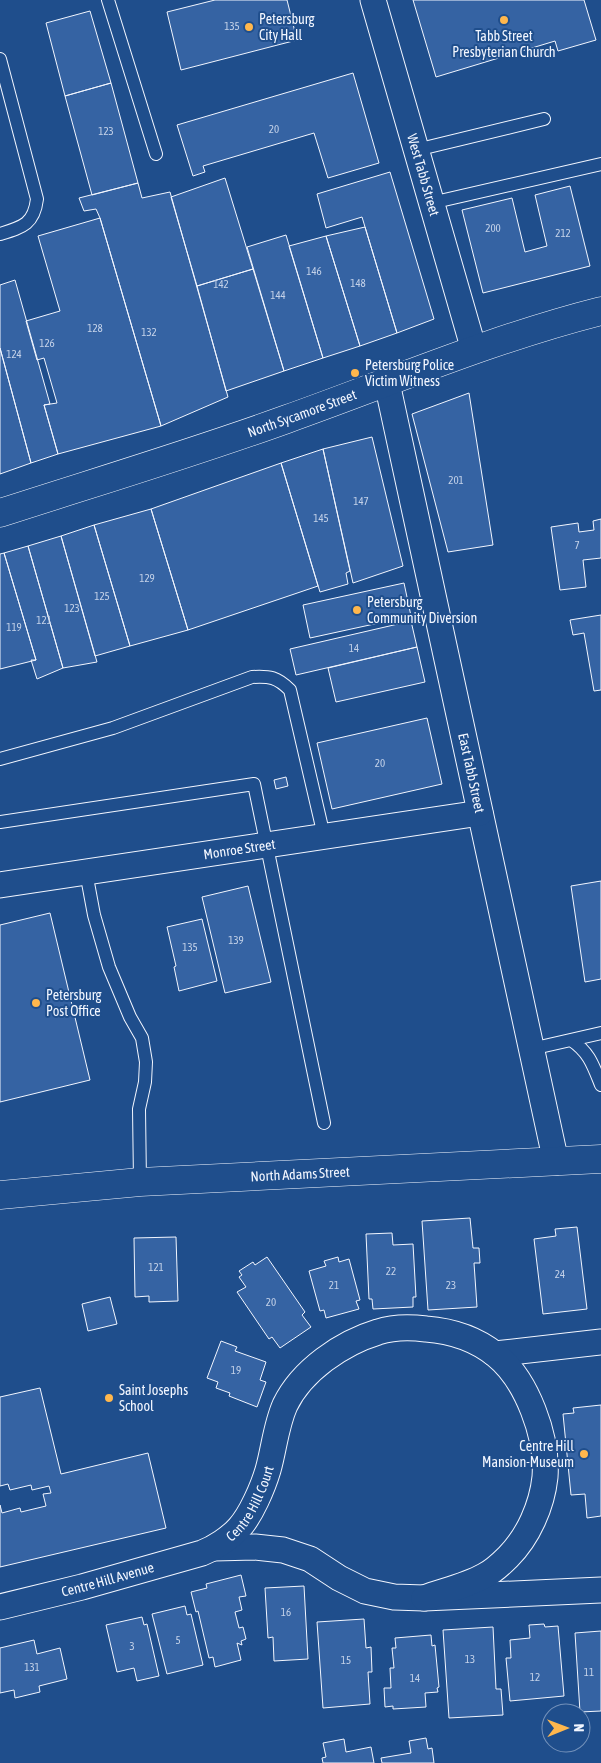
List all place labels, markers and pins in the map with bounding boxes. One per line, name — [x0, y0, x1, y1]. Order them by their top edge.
place label: Petersburg City Hall — [259, 11, 315, 43]
marker: Tabb Street Presbyterian Church — [498, 14, 510, 26]
marker: Petersburg City Hall — [243, 21, 255, 33]
place label: Tabb Street Presbyterian Church — [452, 28, 556, 60]
place label: Petersburg Police Victim Witness — [365, 357, 454, 389]
marker: Petersburg Police Victim Witness — [349, 367, 361, 379]
place label: Petersburg Community Diversion — [367, 594, 477, 626]
marker: Petersburg Community Diversion — [351, 604, 363, 616]
place label: Petersburg Post Office — [46, 987, 102, 1019]
marker: Petersburg Post Office — [30, 997, 42, 1009]
place label: Saint Josephs School — [119, 1382, 188, 1414]
marker: Saint Josephs School — [103, 1392, 115, 1404]
place label: Centre Hill Mansion-Museum — [482, 1438, 574, 1470]
marker: Centre Hill Mansion-Museum — [578, 1448, 590, 1460]

